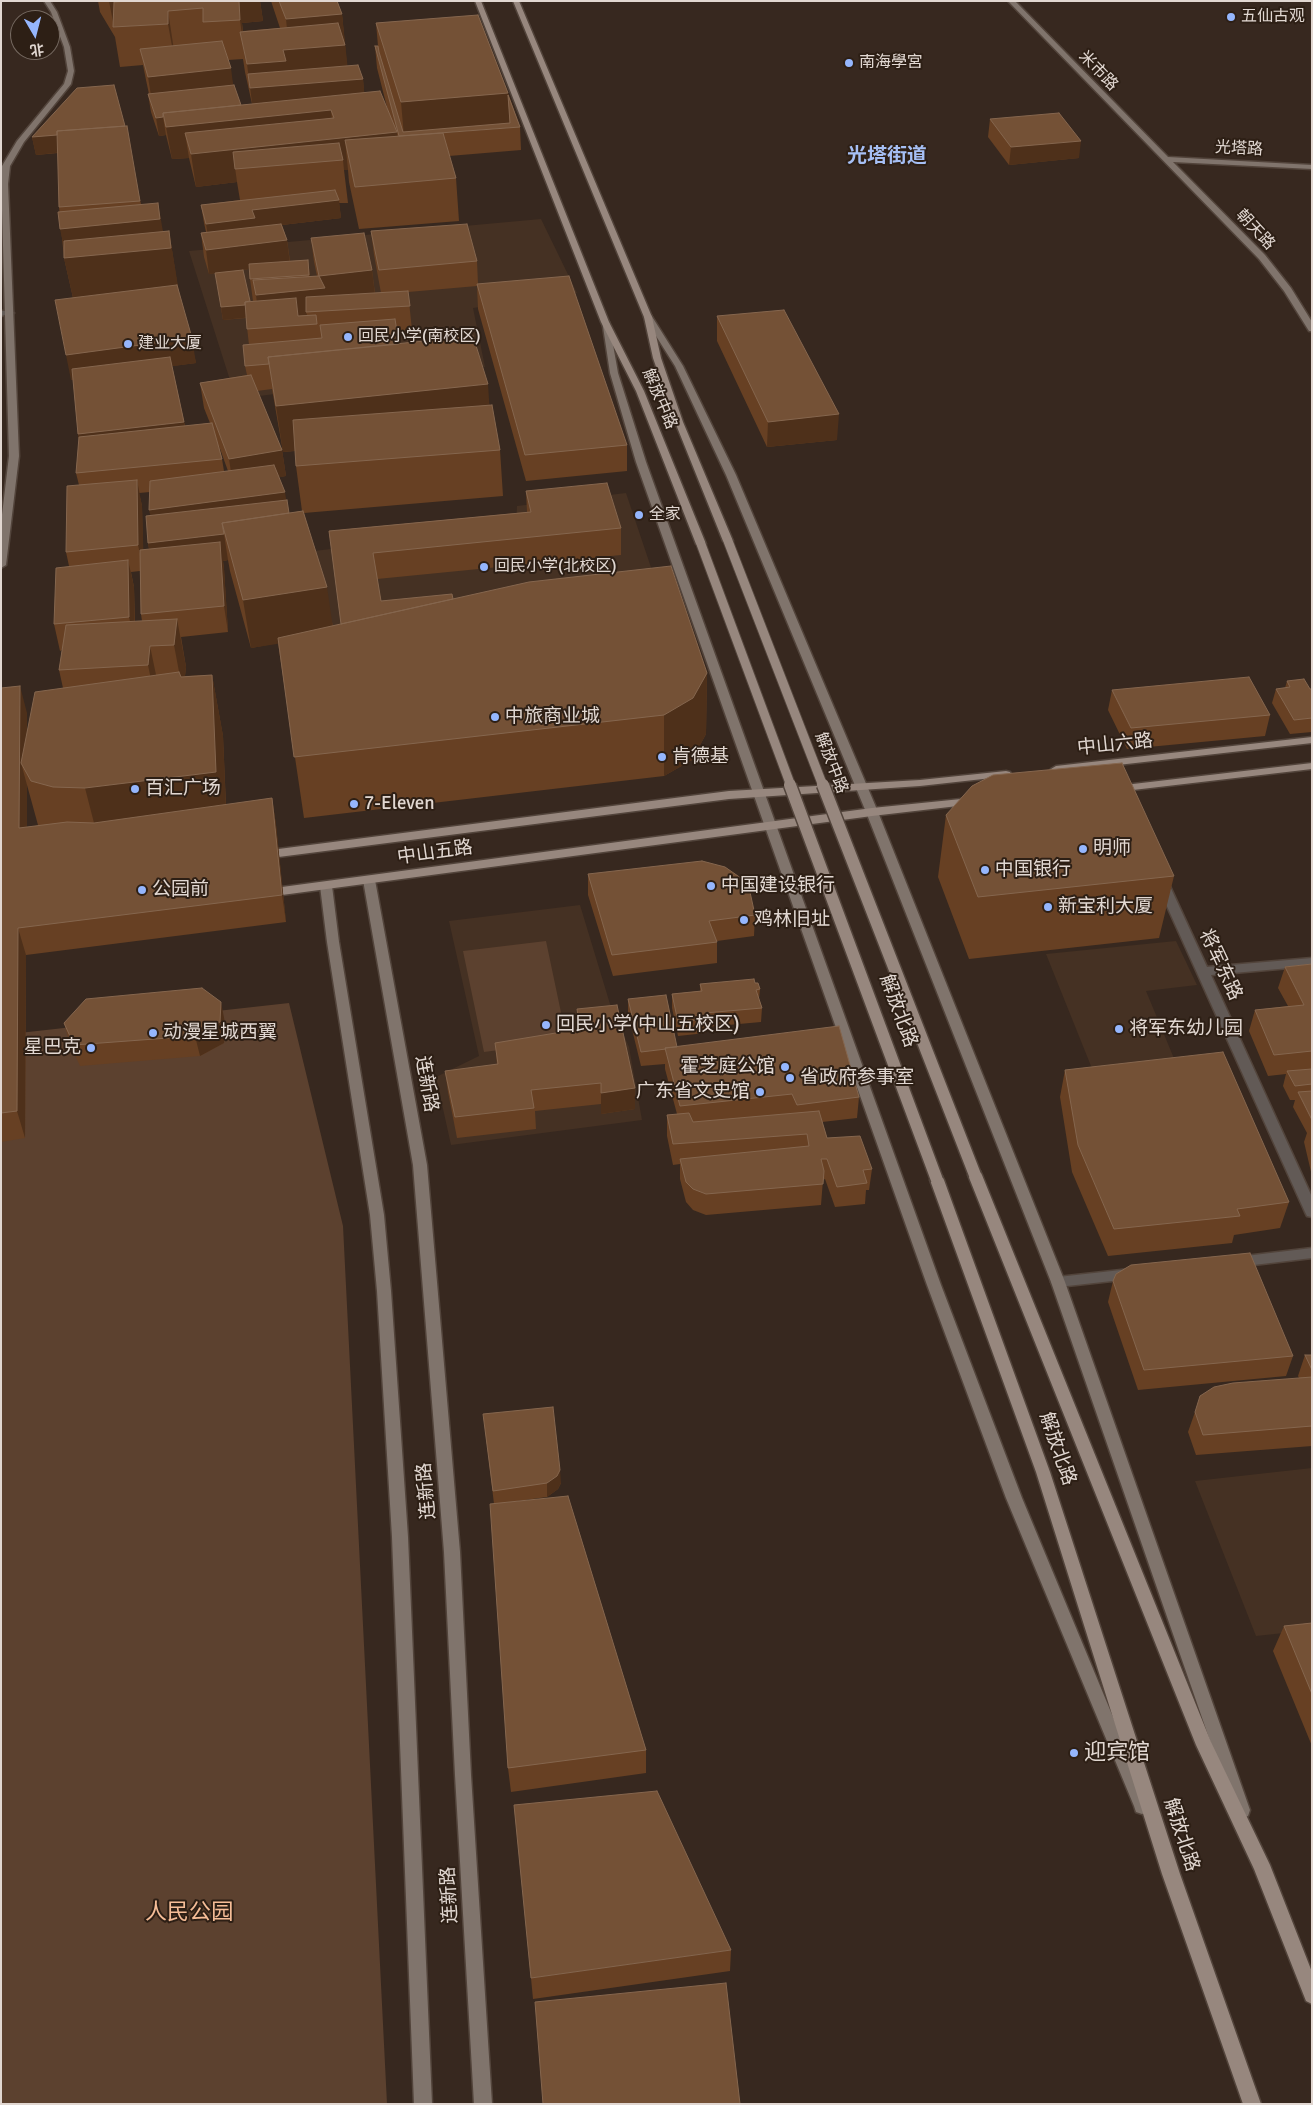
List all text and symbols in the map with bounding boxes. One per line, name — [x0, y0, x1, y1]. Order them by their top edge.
place label: 五仙古观 — [1241, 7, 1305, 27]
north arrow — [10, 10, 60, 60]
marker: 五仙古观 — [1225, 11, 1237, 23]
text: 北 — [29, 40, 45, 59]
street label: 米市路 — [1074, 47, 1122, 95]
place label: 南海學宮 — [859, 53, 923, 73]
marker: 南海學宮 — [843, 57, 855, 69]
street label: 光塔路 — [1215, 138, 1263, 160]
district label: 光塔街道 — [847, 145, 927, 169]
street label: 朝天路 — [1232, 206, 1278, 254]
place label: 回民小学(南校区) — [358, 327, 481, 347]
marker: 回民小学(南校区) — [342, 331, 354, 343]
place label: 建业大厦 — [138, 334, 202, 354]
marker: 建业大厦 — [122, 338, 134, 350]
street label: 解放中路 — [638, 366, 680, 432]
place label: 全家 — [649, 505, 681, 525]
marker: 全家 — [633, 509, 645, 521]
place label: 回民小学(北校区) — [494, 557, 617, 577]
marker: 回民小学(北校区) — [478, 561, 490, 573]
place label: 中旅商业城 — [505, 706, 600, 728]
marker: 中旅商业城 — [489, 711, 501, 723]
street label: 解放中路 — [811, 730, 851, 796]
street label: 中山六路 — [1076, 730, 1154, 760]
place label: 肯德基 — [672, 746, 729, 768]
marker: 肯德基 — [656, 751, 668, 763]
place label: 百汇广场 — [145, 778, 221, 800]
marker: 百汇广场 — [129, 783, 141, 795]
place label: 7-Eleven — [364, 793, 435, 815]
marker: 7-Eleven — [348, 798, 360, 810]
street label: 中山五路 — [396, 836, 474, 870]
place label: 明师 — [1093, 838, 1131, 860]
marker: 明师 — [1077, 843, 1089, 855]
place label: 中国银行 — [995, 859, 1071, 881]
marker: 中国银行 — [979, 864, 991, 876]
place label: 中国建设银行 — [721, 875, 835, 897]
place label: 公园前 — [152, 879, 209, 901]
marker: 中国建设银行 — [705, 880, 717, 892]
marker: 公园前 — [136, 884, 148, 896]
place label: 新宝利大厦 — [1058, 896, 1153, 918]
marker: 新宝利大厦 — [1042, 901, 1054, 913]
place label: 鸡林旧址 — [754, 909, 830, 931]
marker: 鸡林旧址 — [738, 914, 750, 926]
street label: 将军东路 — [1194, 926, 1246, 1004]
street label: 解放北路 — [874, 971, 922, 1051]
place label: 回民小学(中山五校区) — [556, 1014, 740, 1036]
place label: 将军东幼儿园 — [1129, 1018, 1243, 1040]
marker: 回民小学(中山五校区) — [540, 1019, 552, 1031]
place label: 动漫星城西翼 — [163, 1022, 277, 1044]
marker: 将军东幼儿园 — [1113, 1023, 1125, 1035]
marker: 动漫星城西翼 — [147, 1027, 159, 1039]
place label: 星巴克 — [24, 1037, 81, 1059]
marker: 星巴克 — [85, 1042, 97, 1054]
street label: 连新路 — [410, 1054, 442, 1114]
place label: 霍芝庭公馆 — [680, 1056, 775, 1078]
marker: 霍芝庭公馆 — [779, 1061, 791, 1073]
place label: 省政府参事室 — [800, 1067, 914, 1089]
marker: 省政府参事室 — [784, 1072, 796, 1084]
place label: 广东省文史馆 — [636, 1081, 750, 1103]
marker: 广东省文史馆 — [754, 1086, 766, 1098]
street label: 解放北路 — [1034, 1409, 1080, 1489]
street label: 连新路 — [413, 1462, 441, 1520]
place label: 迎宾馆 — [1084, 1740, 1150, 1766]
marker: 迎宾馆 — [1068, 1747, 1080, 1759]
street label: 解放北路 — [1158, 1795, 1204, 1875]
street label: 连新路 — [437, 1866, 463, 1924]
park label: 人民公园 — [145, 1900, 233, 1926]

